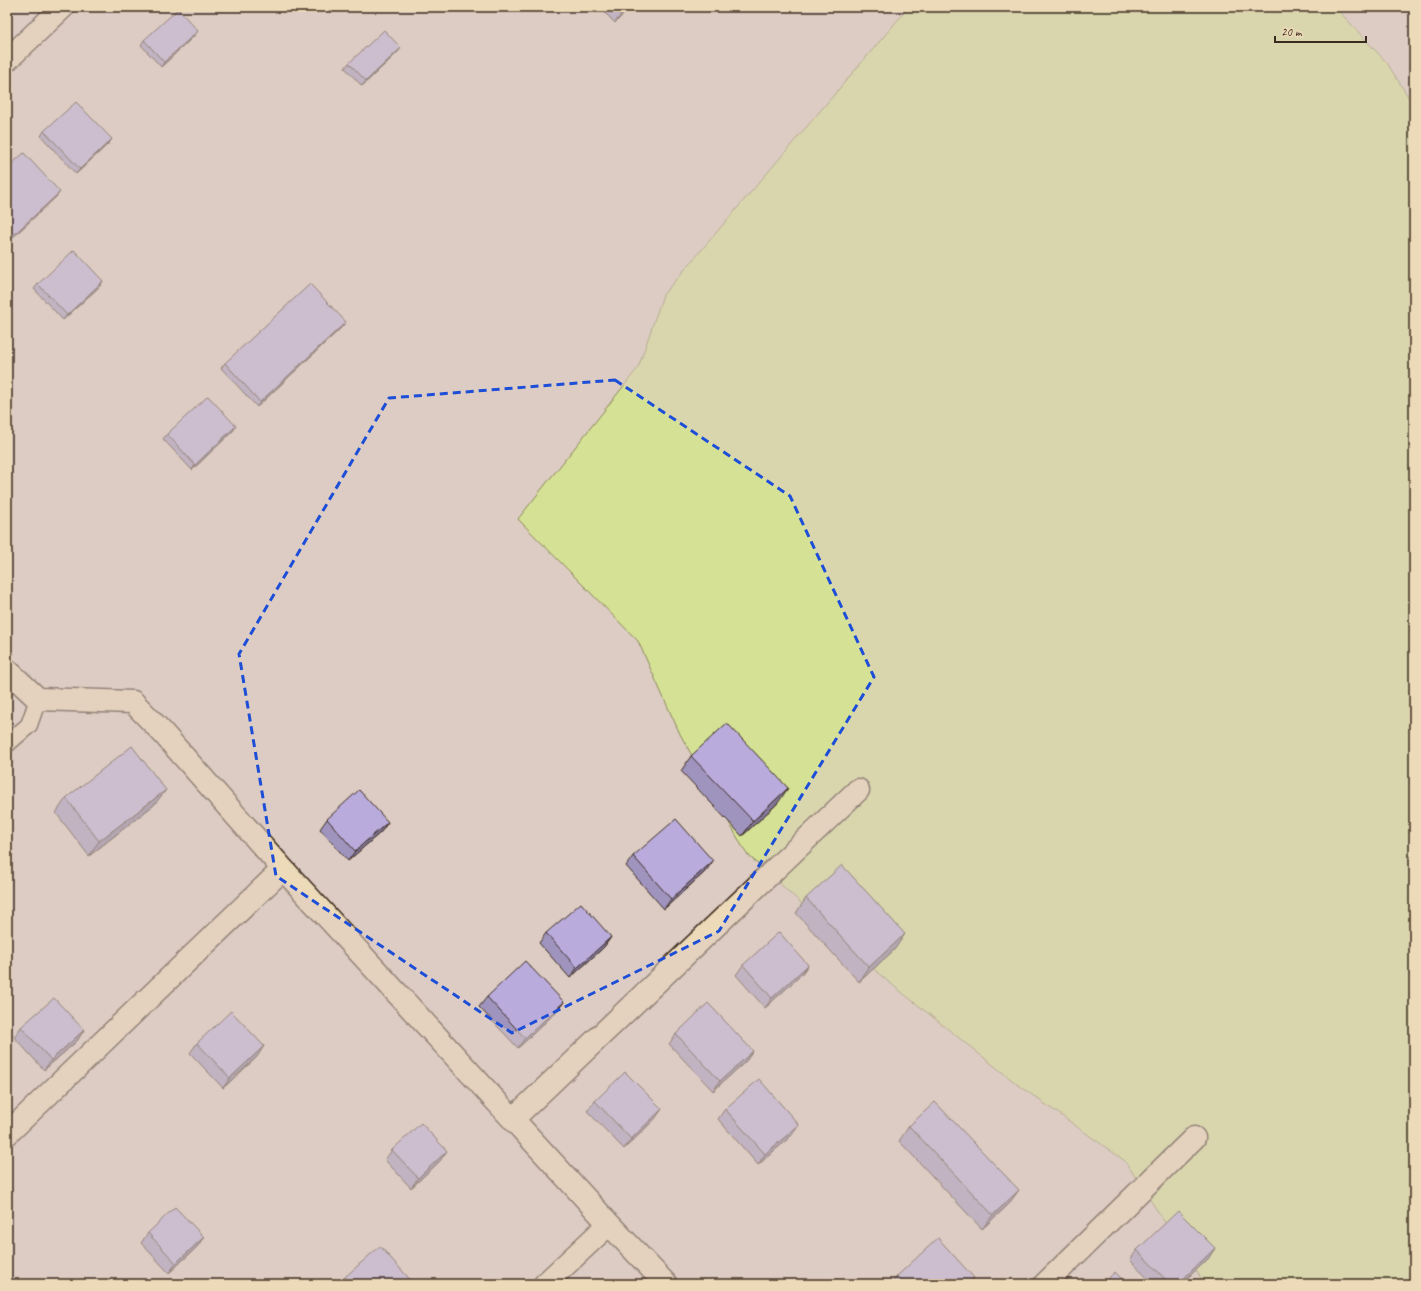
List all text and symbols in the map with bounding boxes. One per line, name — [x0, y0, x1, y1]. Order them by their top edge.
scale bar — [1275, 18, 1366, 44]
text: 20 m — [1281, 24, 1303, 40]

